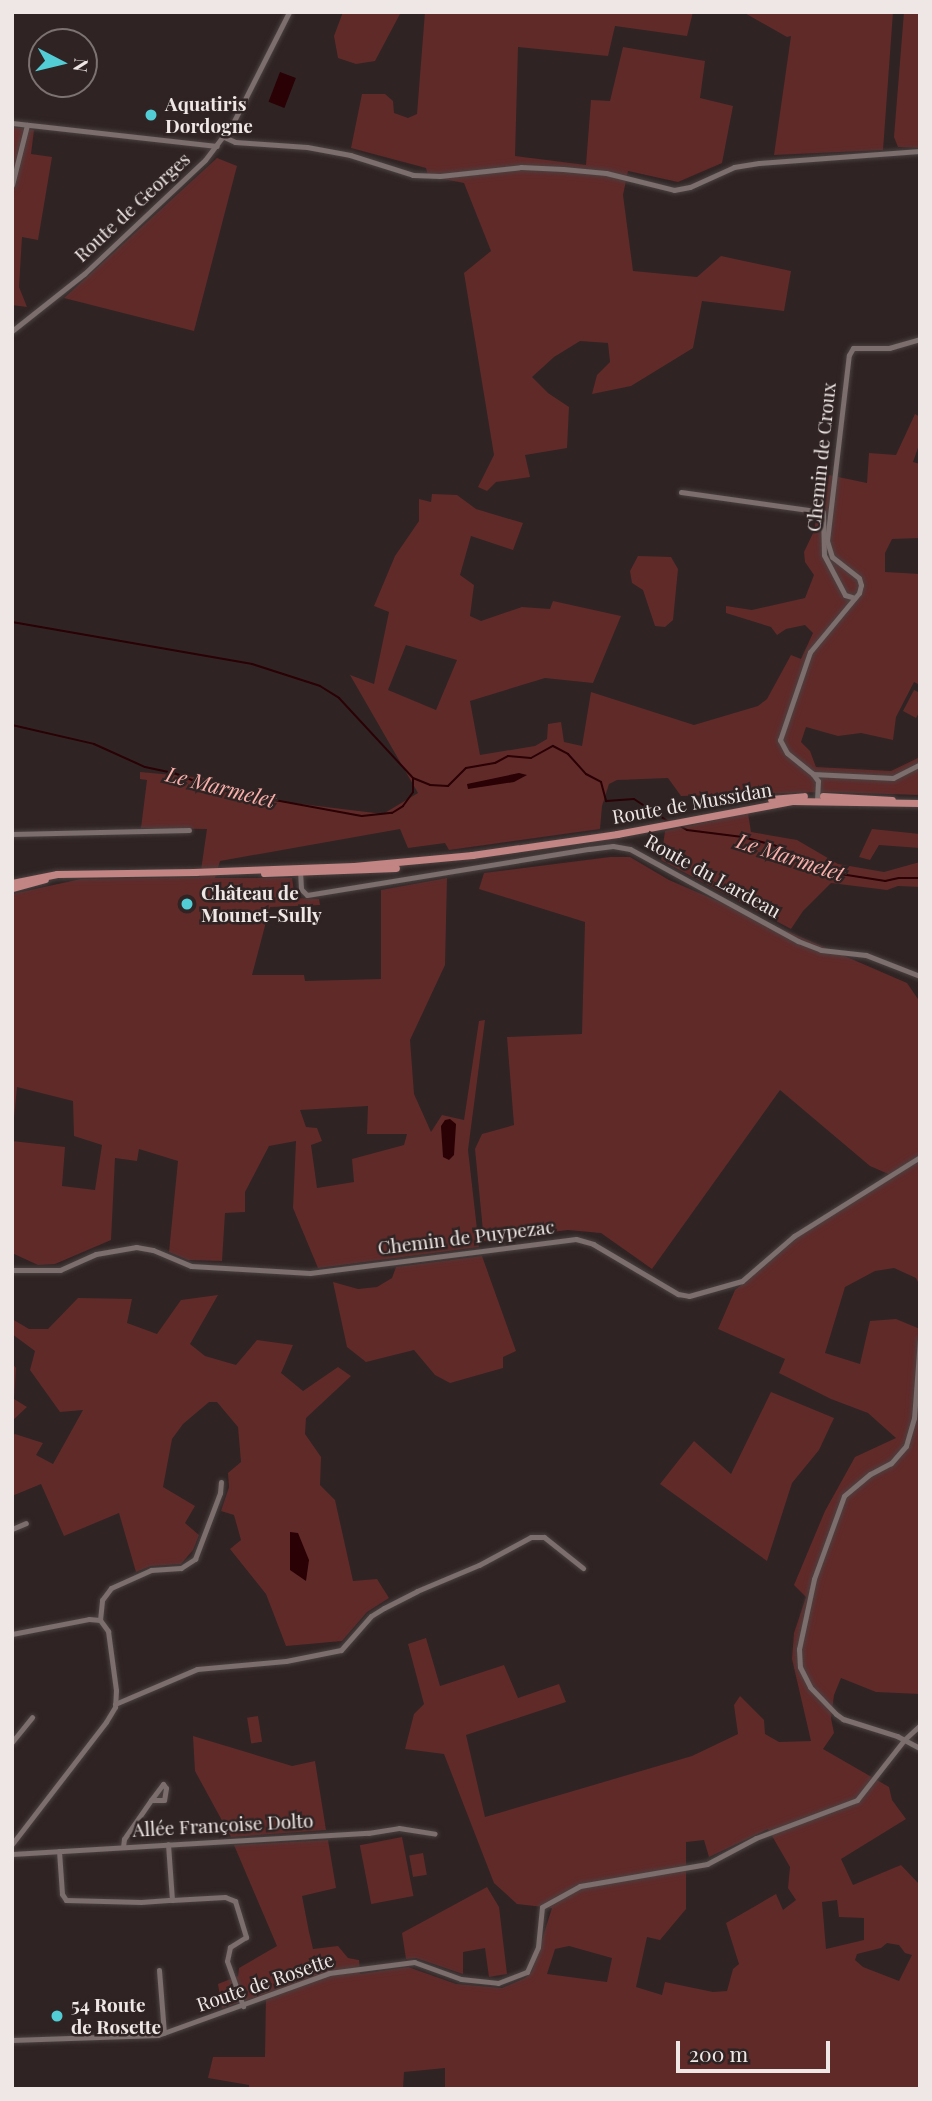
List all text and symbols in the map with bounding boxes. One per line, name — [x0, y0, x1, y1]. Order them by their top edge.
north arrow — [28, 28, 98, 98]
text: N — [68, 57, 96, 74]
place label: Aquatiris Dordogne — [165, 93, 253, 137]
marker: Aquatiris Dordogne — [143, 107, 159, 123]
street label: Route de Georges — [69, 148, 195, 266]
street label: Chemin de Croux — [802, 381, 840, 533]
water label: Le Marmelet — [164, 760, 278, 812]
street label: Route de Mussidan — [610, 778, 774, 828]
water label: Le Marmelet — [734, 827, 848, 885]
street label: Route du Lardeau — [641, 829, 785, 923]
place label: Château de Mounet-Sully — [201, 882, 322, 926]
marker: Château de Mounet-Sully — [179, 896, 195, 912]
street label: Chemin de Puypezac — [376, 1215, 556, 1259]
street label: Allée Françoise Dolto — [132, 1809, 314, 1841]
street label: Route de Rosette — [194, 1948, 336, 2016]
place label: 54 Route de Rosette — [71, 1994, 161, 2038]
marker: 54 Route de Rosette — [49, 2008, 65, 2024]
scale bar — [680, 2028, 834, 2072]
text: 200 m — [689, 2039, 748, 2067]

